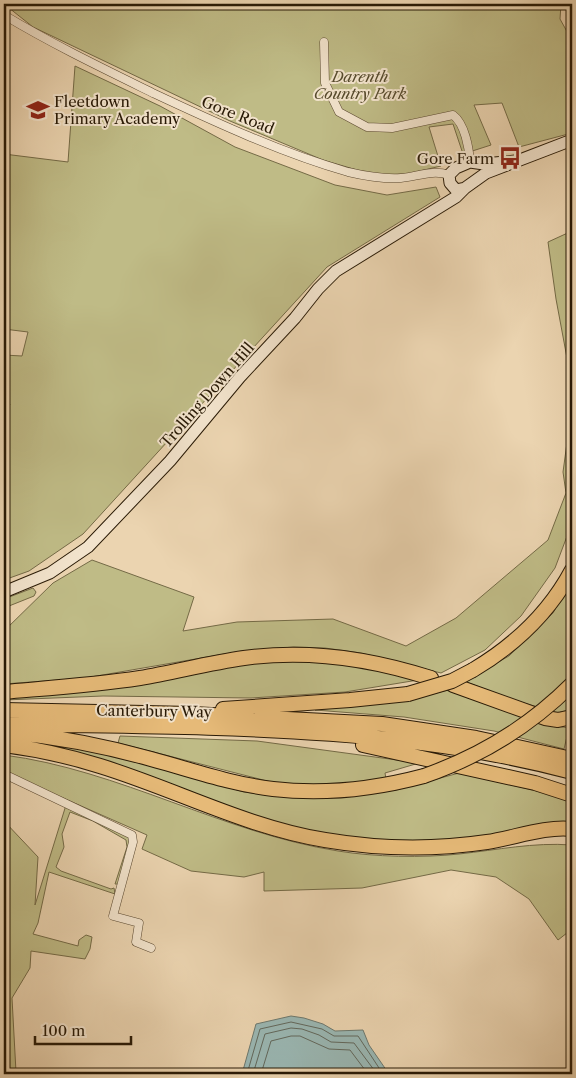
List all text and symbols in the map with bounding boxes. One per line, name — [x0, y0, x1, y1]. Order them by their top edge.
park label: Darenth Country Park — [314, 67, 407, 103]
place label: Fleetdown Primary Academy — [54, 92, 181, 128]
street label: Gore Road — [199, 92, 277, 138]
school or university icon: Fleetdown Primary Academy — [25, 97, 51, 123]
bus stop icon: Gore Farm — [497, 145, 523, 171]
place label: Gore Farm — [417, 149, 494, 168]
street label: Trolling Down Hill — [156, 338, 258, 452]
street label: Canterbury Way — [96, 700, 213, 722]
scale bar — [35, 1013, 131, 1045]
text: 100 m — [42, 1021, 85, 1040]

